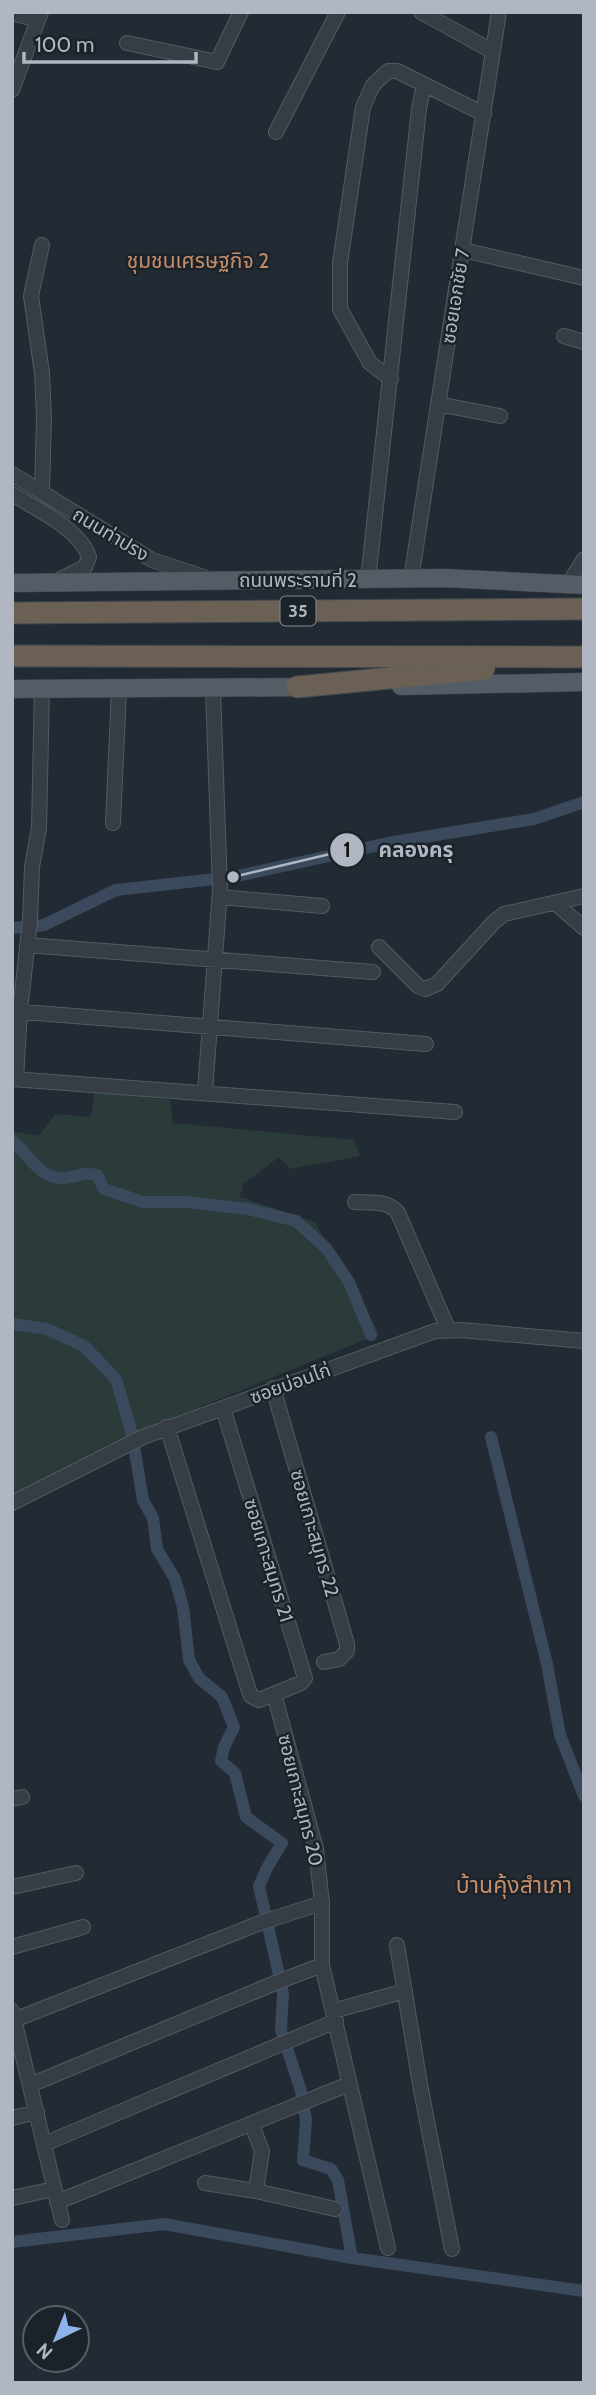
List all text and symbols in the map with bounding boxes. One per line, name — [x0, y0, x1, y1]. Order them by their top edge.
scale bar — [24, 21, 196, 65]
text: 100 m — [35, 32, 94, 57]
street label: ซอยเอกชัย 7 — [437, 246, 474, 345]
district label: ชุมชนเศรษฐกิจ 2 — [127, 248, 269, 274]
street label: ถนนท่าปรง — [68, 503, 153, 566]
street label: ถนนพระรามที่ 2 — [239, 567, 357, 592]
road number: 35 — [280, 596, 316, 626]
callout: คลองครุ — [329, 829, 467, 871]
text: 1 — [343, 837, 351, 862]
text: คลองครุ — [378, 837, 454, 863]
street label: ซอยบ่อนไก่ — [247, 1358, 334, 1409]
street label: ซอยเกาะสมุทร 22 — [285, 1467, 344, 1599]
street label: ซอยเกาะสมุทร 21 — [239, 1496, 298, 1625]
street label: ซอยเกาะสมุทร 20 — [273, 1732, 328, 1868]
district label: บ้านคุ้งสำเภา — [456, 1871, 572, 1899]
north arrow — [21, 2304, 91, 2374]
text: N — [32, 2338, 58, 2364]

